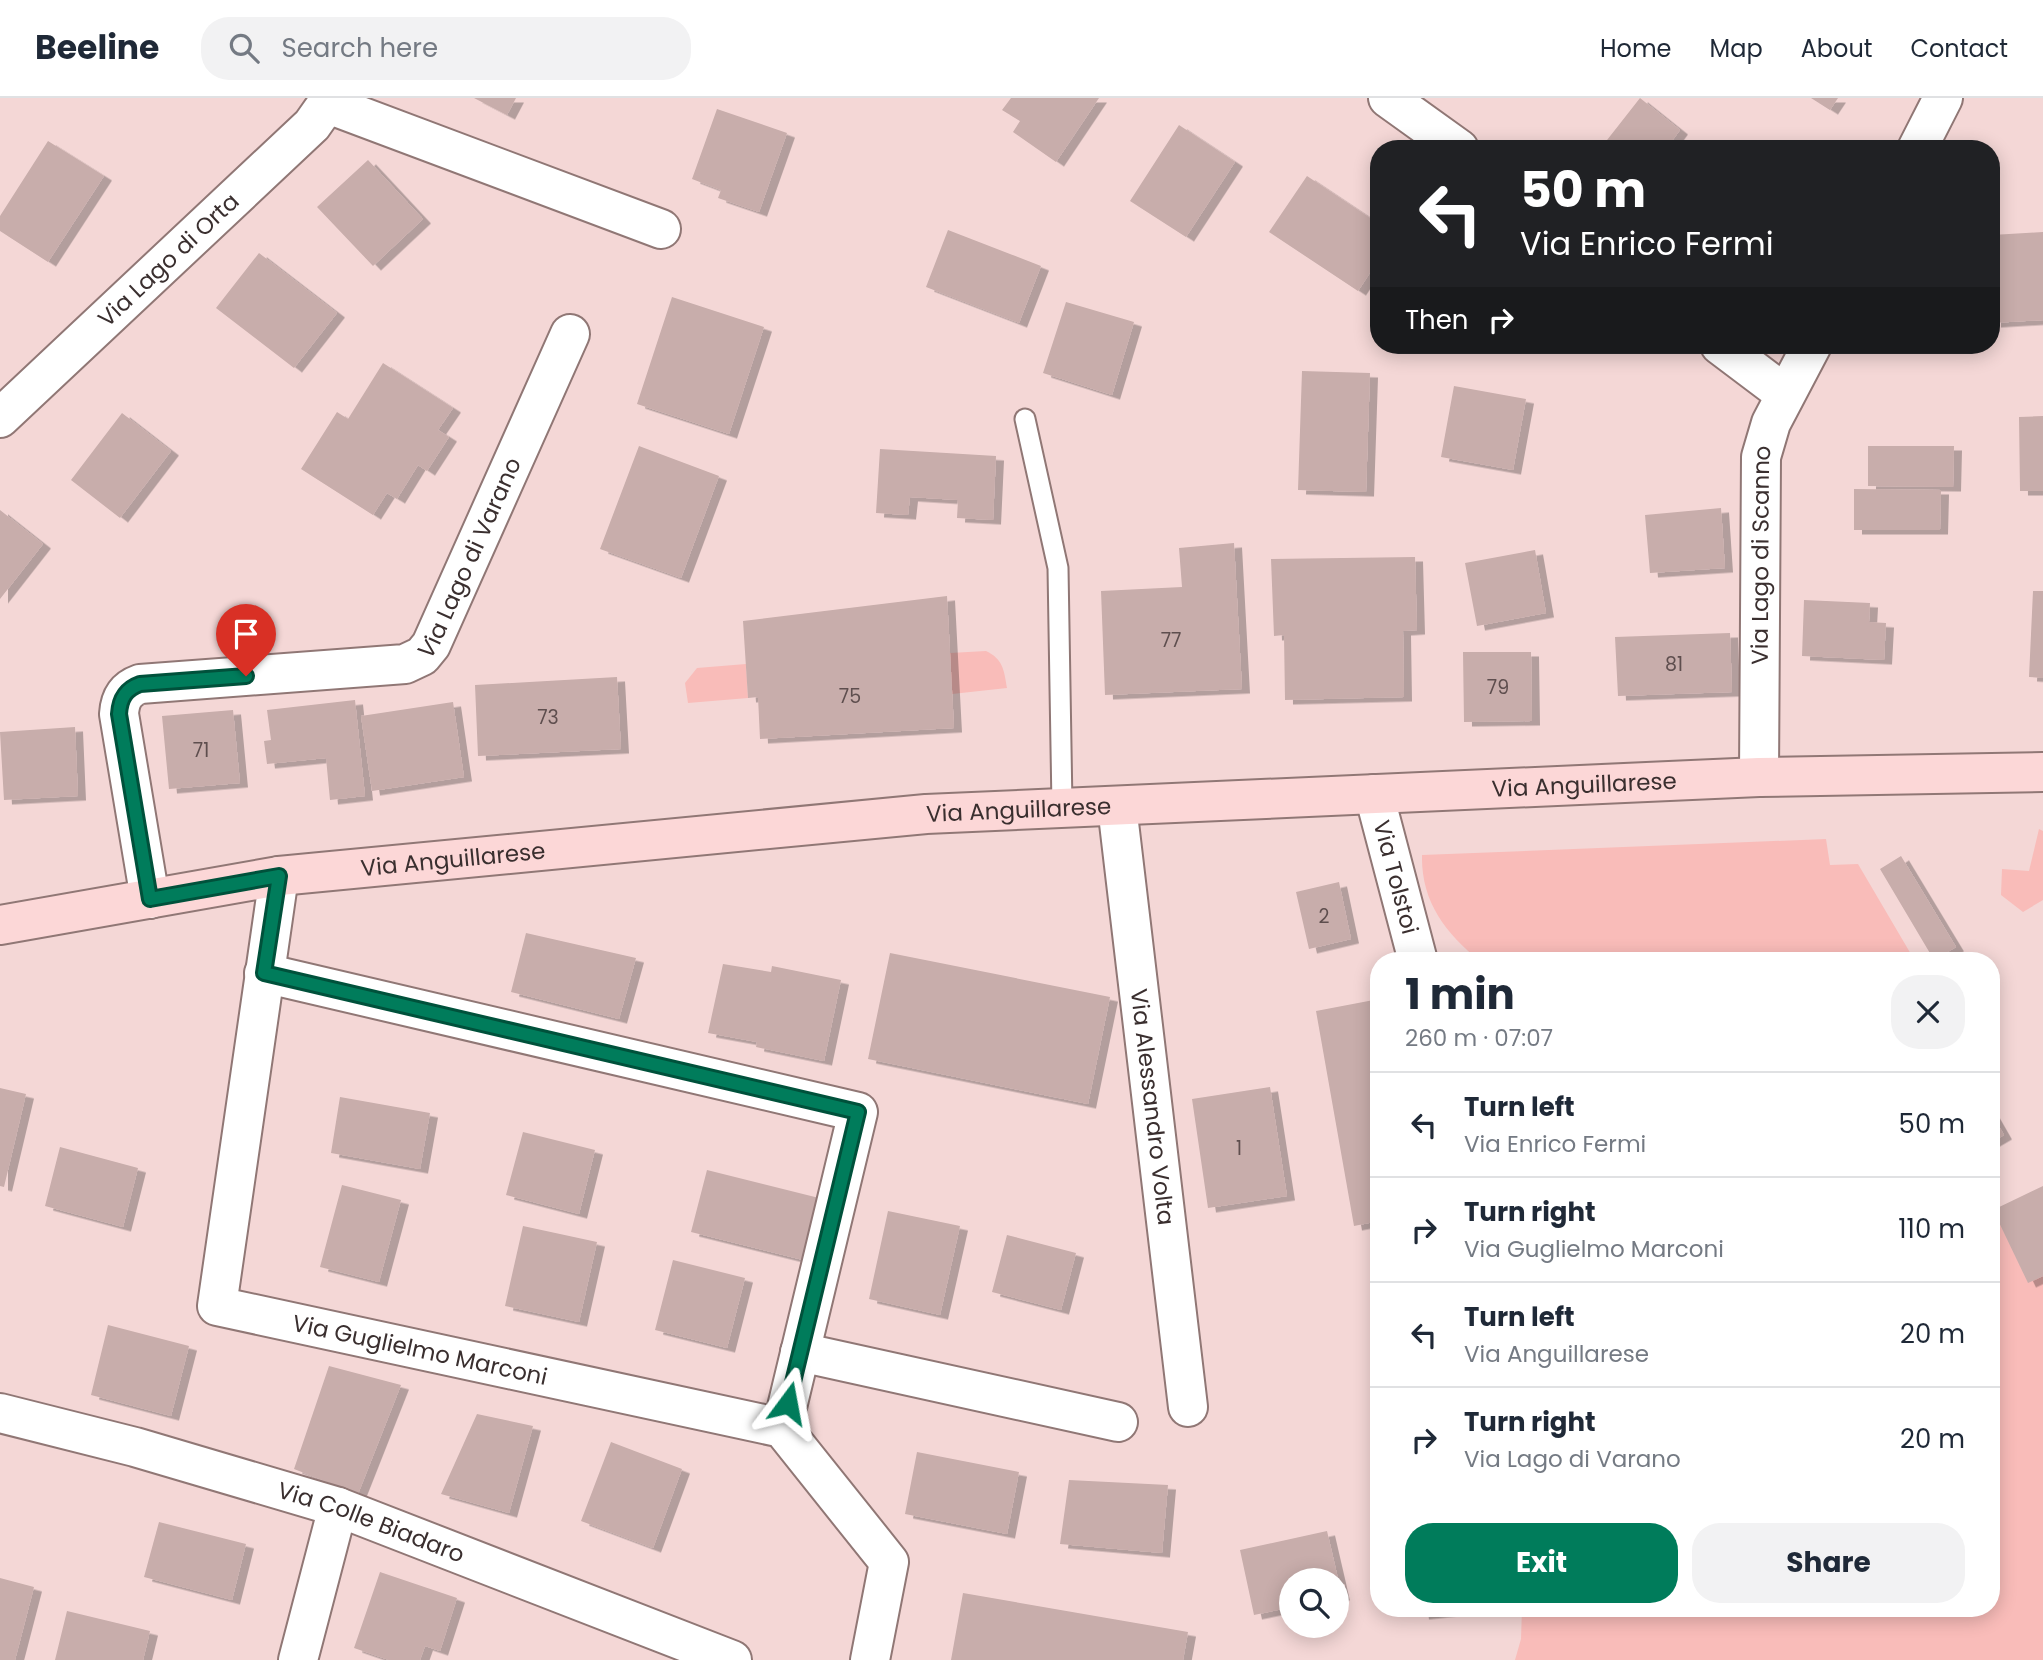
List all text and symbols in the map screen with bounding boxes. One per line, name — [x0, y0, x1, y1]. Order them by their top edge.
search box — [201, 17, 691, 80]
text: Beeline — [35, 24, 159, 71]
icon: search — [225, 29, 263, 67]
text: Search here — [281, 30, 438, 66]
text: Home — [1600, 32, 1672, 65]
text: Map — [1710, 32, 1763, 65]
text: About — [1801, 32, 1872, 65]
text: Contact — [1910, 32, 2008, 65]
text: 50 m — [1520, 156, 1646, 224]
icon: left — [1405, 168, 1496, 259]
street label: Via Lago di Orta — [91, 186, 246, 334]
text: Via Enrico Fermi — [1520, 221, 1774, 266]
icon: right — [1482, 301, 1520, 339]
text: Then — [1405, 302, 1468, 338]
street label: Via Lago di Scanno — [1744, 441, 1780, 665]
street label: Via Lago di Varano — [410, 452, 529, 665]
pin — [216, 604, 276, 676]
icon: arrive — [227, 615, 265, 653]
house number: 77 — [1161, 627, 1181, 654]
house number: 81 — [1665, 651, 1683, 678]
house number: 79 — [1487, 674, 1509, 701]
house number: 75 — [839, 683, 861, 710]
house number: 73 — [537, 704, 559, 731]
house number: 71 — [193, 737, 209, 764]
street label: Via Anguillarese — [1491, 765, 1677, 805]
street label: Via Anguillarese — [925, 790, 1112, 830]
street label: Via Tolstoi — [1366, 817, 1426, 938]
street label: Via Anguillarese — [359, 835, 547, 884]
house number: 2 — [1319, 903, 1330, 930]
text: 1 min — [1405, 965, 1515, 1024]
button: close — [1891, 975, 1965, 1049]
street label: Via Alessandro Volta — [1123, 987, 1182, 1227]
text: 260 m · 07:07 — [1405, 1022, 1553, 1054]
text: Turn left — [1464, 1089, 1575, 1125]
icon: left — [1405, 1106, 1443, 1144]
text: 50 m — [1899, 1106, 1965, 1142]
text: Via Enrico Fermi — [1464, 1128, 1646, 1160]
house number: 1 — [1236, 1135, 1242, 1162]
text: Turn right — [1464, 1194, 1596, 1230]
icon: right — [1405, 1211, 1443, 1249]
text: 110 m — [1898, 1211, 1965, 1247]
text: Via Guglielmo Marconi — [1464, 1233, 1724, 1265]
text: Turn left — [1464, 1299, 1575, 1335]
street label: Via Guglielmo Marconi — [289, 1307, 550, 1393]
icon: left — [1405, 1316, 1443, 1354]
text: 20 m — [1900, 1316, 1965, 1352]
text: Via Anguillarese — [1464, 1338, 1649, 1370]
position arrow — [751, 1366, 825, 1440]
text: Turn right — [1464, 1404, 1596, 1440]
icon: right — [1405, 1421, 1443, 1459]
text: 20 m — [1900, 1421, 1965, 1457]
text: Via Lago di Varano — [1464, 1443, 1681, 1475]
street label: Via Colle Biadaro — [274, 1474, 469, 1571]
button: Exit — [1405, 1523, 1678, 1603]
button: Share — [1692, 1523, 1965, 1603]
map controls — [1279, 1568, 1349, 1638]
button: search — [1279, 1568, 1349, 1638]

